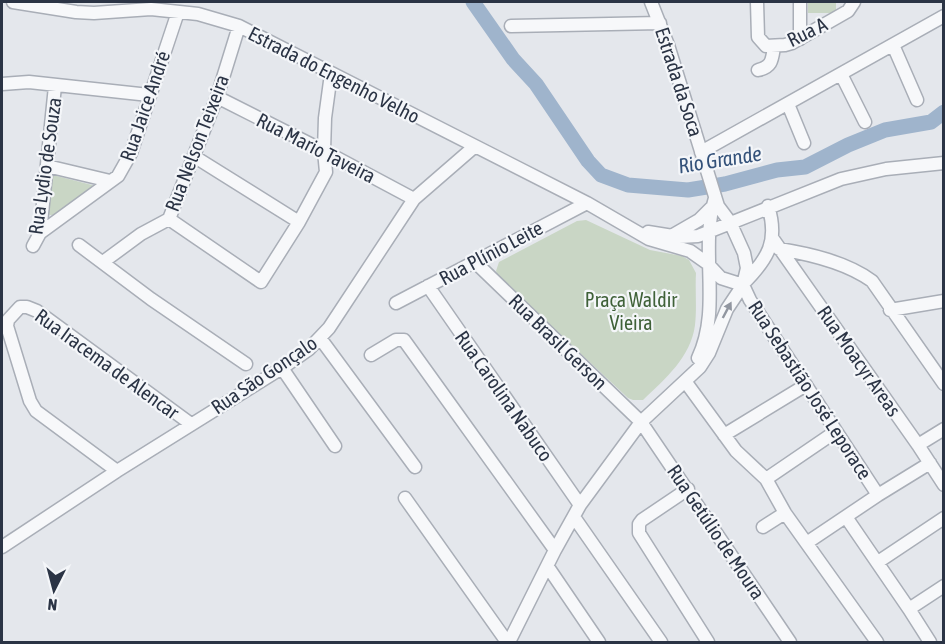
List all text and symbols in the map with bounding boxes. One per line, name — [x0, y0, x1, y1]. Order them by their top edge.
street label: Rua A — [783, 12, 831, 51]
street label: Estrada do Engenho Velho — [245, 21, 424, 128]
street label: Estrada da Soca — [651, 24, 708, 139]
street label: Rua Jaice André — [115, 48, 174, 164]
street label: Rua Nelson Teixeira — [160, 71, 233, 214]
street label: Rua Lydio de Souza — [23, 96, 66, 236]
street label: Rua Mario Taveira — [253, 108, 379, 187]
water label: Rio Grande — [676, 141, 763, 177]
street label: Rua Plínio Leite — [435, 216, 546, 289]
park label: Praça Waldir Vieira — [585, 288, 678, 334]
street label: Rua Brasil Gerson — [505, 289, 612, 394]
street label: Rua Sebastião José Leporace — [744, 296, 877, 483]
one-way arrow — [722, 301, 732, 318]
street label: Rua Moacyr Areas — [813, 301, 906, 420]
street label: Rua Iracema de Alencar — [31, 304, 185, 424]
street label: Rua Carolina Nabuco — [451, 326, 558, 465]
street label: Rua São Gonçalo — [207, 331, 321, 418]
street label: Rua Getúlio de Moura — [663, 460, 770, 603]
north arrow — [24, 560, 84, 620]
text: N — [47, 595, 58, 614]

